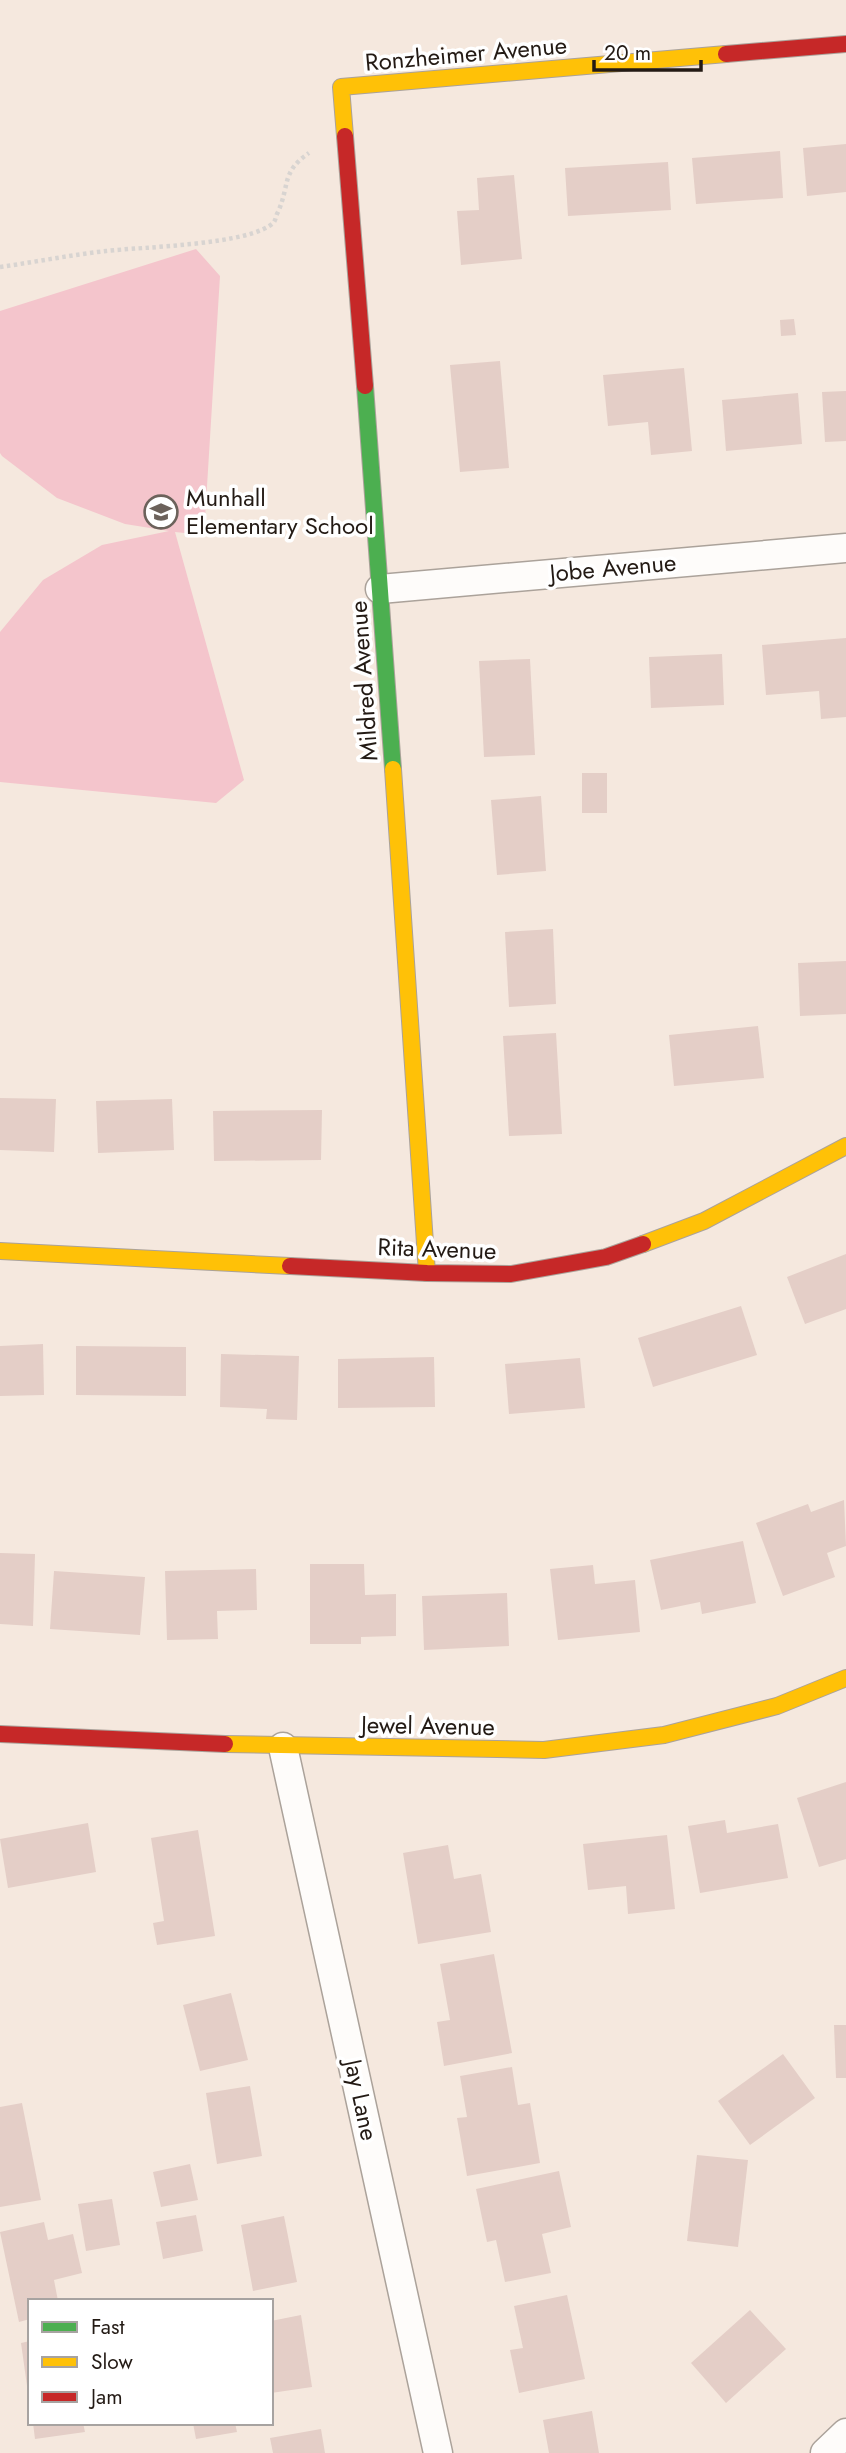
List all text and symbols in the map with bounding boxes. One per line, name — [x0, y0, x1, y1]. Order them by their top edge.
street label: Ronzheimer Avenue — [363, 27, 568, 80]
scale bar — [594, 28, 701, 72]
text: 20 m — [604, 38, 651, 68]
place label: Munhall Elementary School — [186, 480, 374, 543]
school or university icon: Munhall Elementary School — [142, 493, 180, 531]
street label: Jobe Avenue — [545, 545, 678, 591]
street label: Mildred Avenue — [340, 600, 387, 762]
street label: Rita Avenue — [377, 1229, 497, 1268]
street label: Jewel Avenue — [358, 1707, 495, 1744]
street label: Jay Lane — [335, 2053, 387, 2144]
legend — [28, 2299, 273, 2425]
text: Fast — [91, 2312, 124, 2342]
text: Slow — [91, 2347, 133, 2377]
text: Jam — [88, 2382, 123, 2412]

